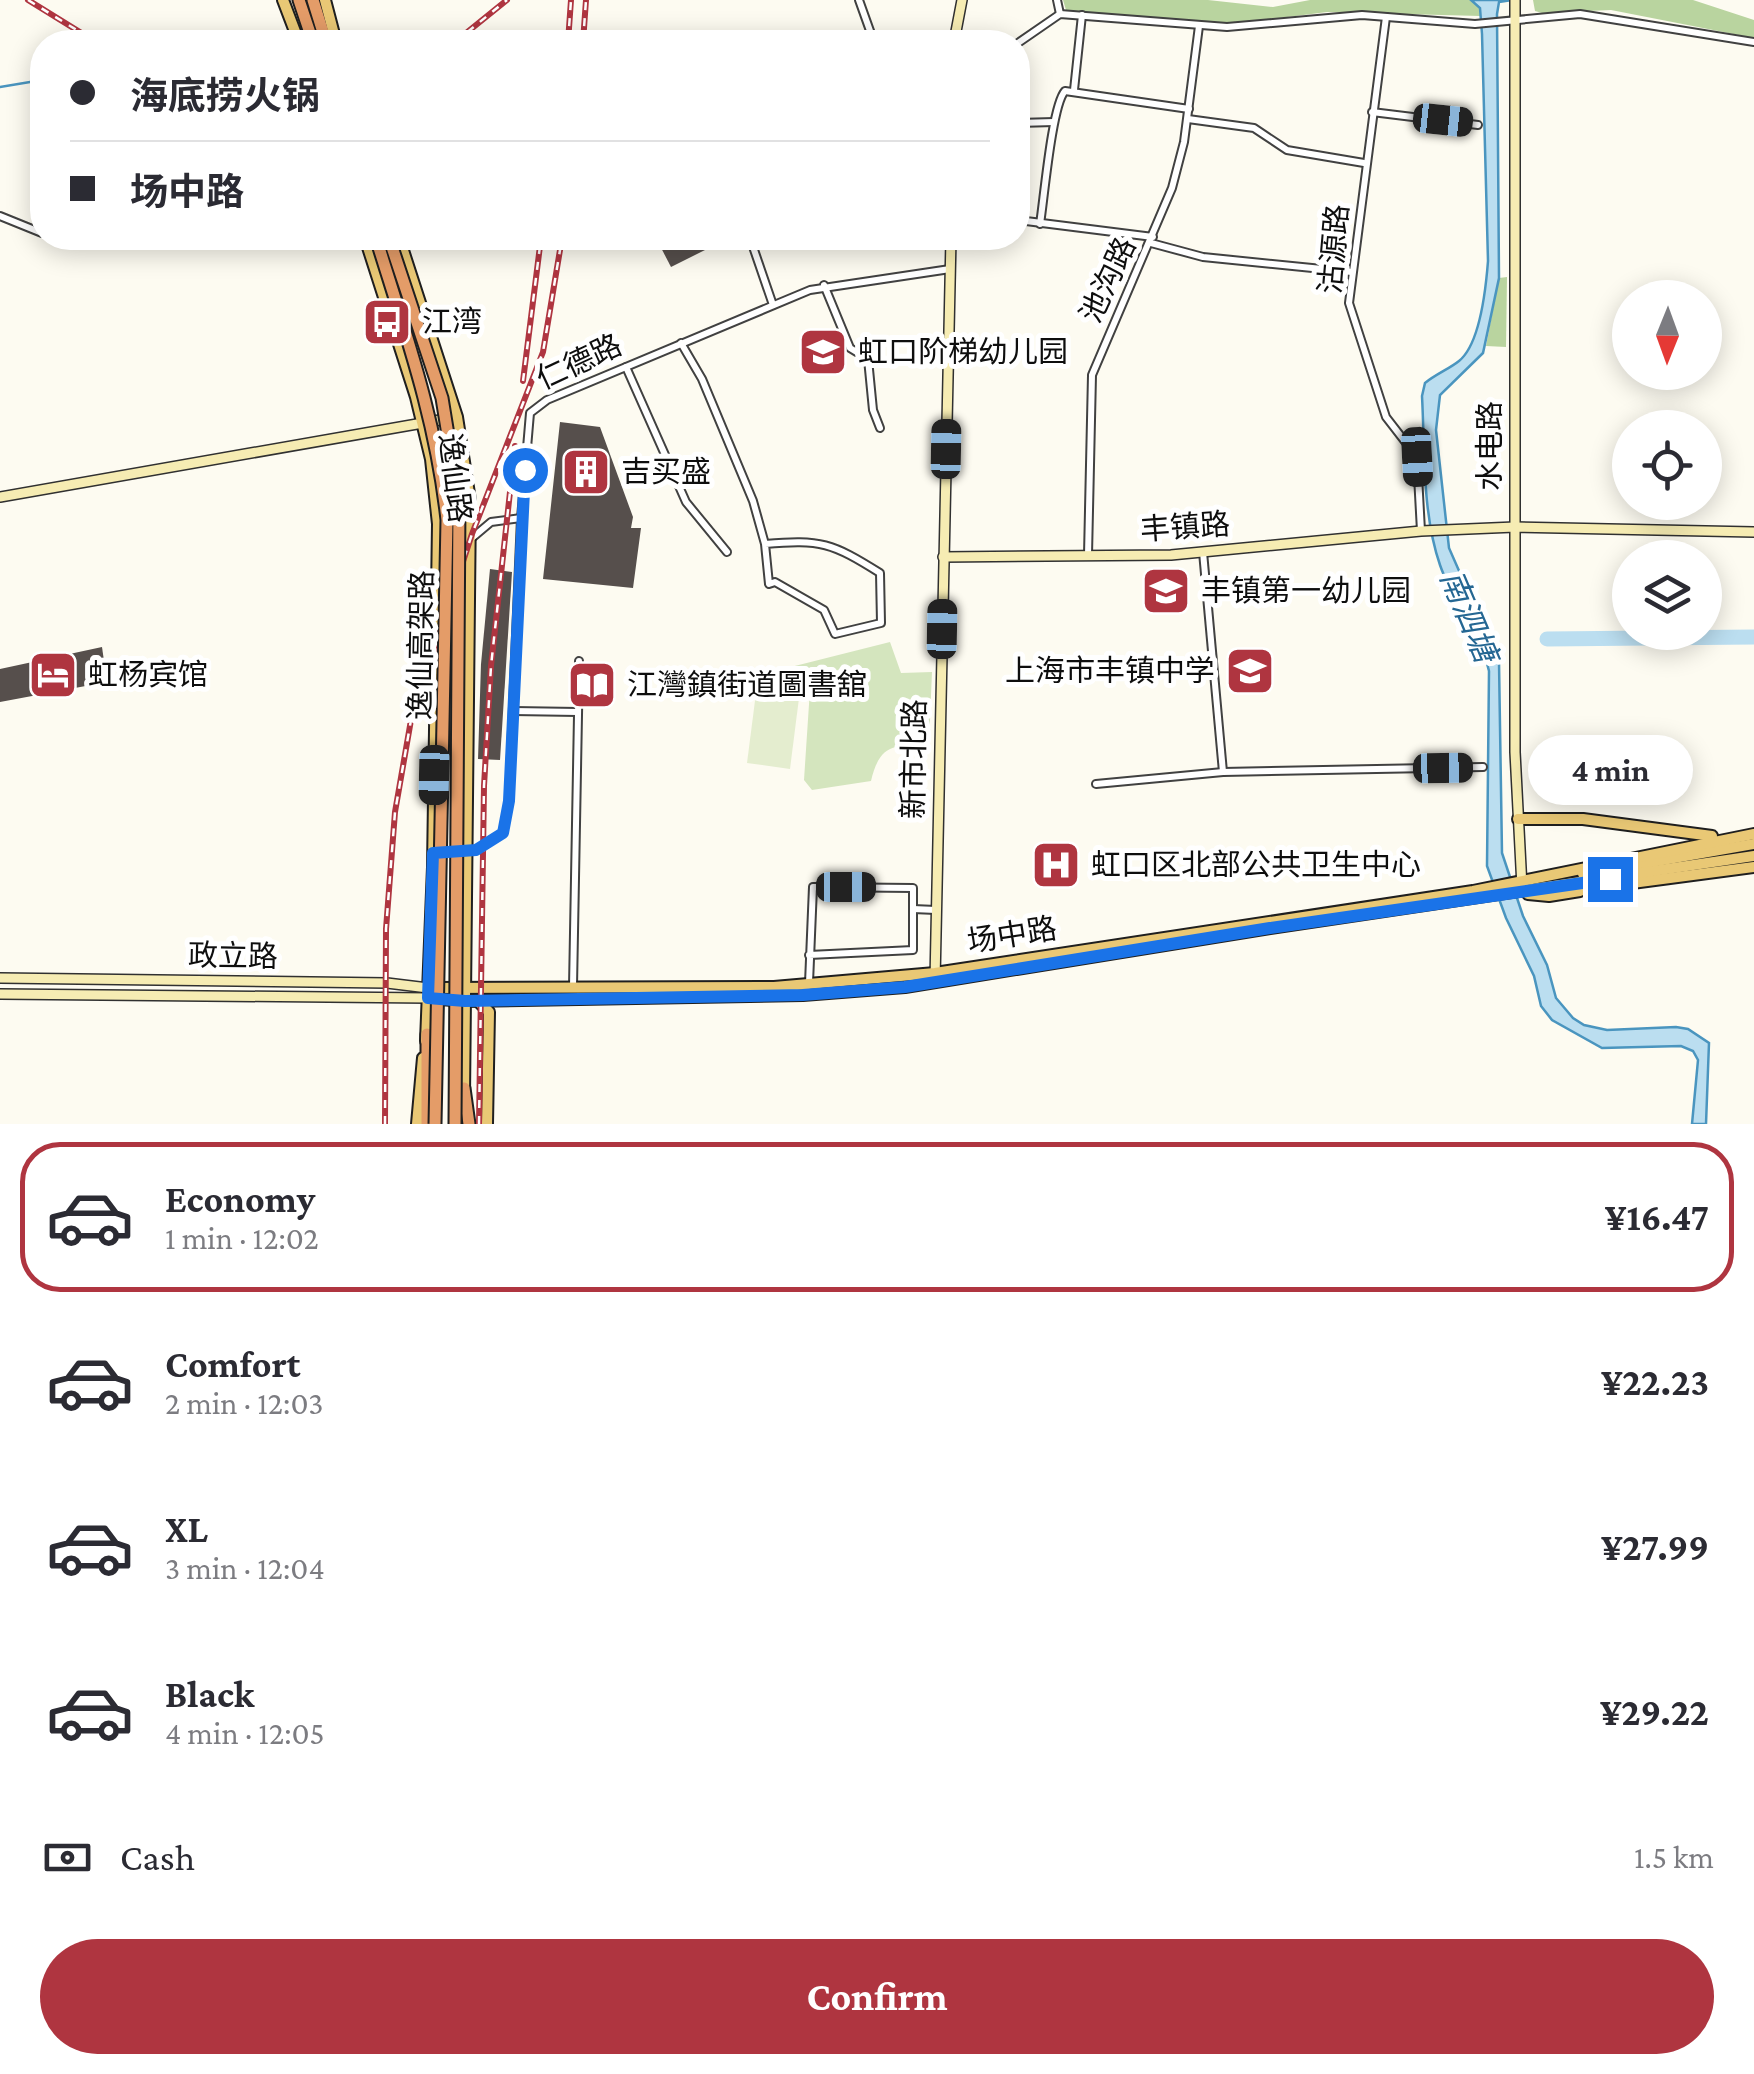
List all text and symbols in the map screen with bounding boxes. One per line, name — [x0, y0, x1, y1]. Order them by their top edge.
text: 海底捞火锅 — [130, 75, 320, 117]
car — [1412, 102, 1474, 138]
text: 场中路 — [130, 171, 244, 213]
street label: 沽源路 — [1313, 203, 1354, 295]
street label: 池沟路 — [1074, 232, 1142, 328]
north arrow — [1612, 280, 1722, 390]
map controls — [1612, 280, 1722, 650]
bus stop icon: 江湾 — [361, 296, 413, 348]
place label: 江湾 — [422, 305, 482, 338]
school or university icon: 虹口阶梯幼儿园 — [797, 326, 849, 378]
street label: 仁德路 — [531, 328, 627, 396]
place label: 虹口阶梯幼儿园 — [858, 335, 1068, 368]
street label: 水电路 — [1473, 401, 1506, 491]
button: locate — [1612, 410, 1722, 520]
car — [930, 419, 962, 479]
car — [1400, 426, 1434, 488]
street label: 逸仙路 — [434, 431, 477, 525]
building icon: 吉买盛 — [560, 446, 612, 498]
route start — [503, 448, 548, 493]
place label: 吉买盛 — [621, 455, 711, 488]
street label: 丰镇路 — [1139, 507, 1231, 546]
button: layers — [1612, 540, 1722, 650]
school or university icon: 丰镇第一幼儿园 — [1140, 565, 1192, 617]
water label: 南泗塘 — [1434, 565, 1506, 672]
street label: 逸仙高架路 — [403, 570, 438, 720]
place label: 丰镇第一幼儿园 — [1201, 574, 1411, 607]
car — [926, 599, 958, 659]
school or university icon: 上海市丰镇中学 — [1224, 645, 1276, 697]
hotel icon: 虹杨宾馆 — [27, 649, 79, 701]
place label: 上海市丰镇中学 — [1005, 654, 1215, 687]
place label: 虹杨宾馆 — [88, 658, 208, 691]
library icon: 江灣鎮街道圖書舘 — [566, 659, 618, 711]
place label: 江灣鎮街道圖書舘 — [627, 668, 867, 701]
street label: 新市北路 — [896, 699, 931, 819]
callout: 4 min — [1528, 734, 1692, 804]
car — [418, 745, 450, 805]
car — [1413, 752, 1473, 784]
text: 4 min — [1571, 752, 1650, 788]
hospital icon: 虹口区北部公共卫生中心 — [1030, 839, 1082, 891]
place label: 虹口区北部公共卫生中心 — [1091, 848, 1421, 881]
route end — [1588, 857, 1633, 902]
car — [816, 872, 876, 902]
street label: 场中路 — [965, 911, 1059, 958]
street label: 政立路 — [188, 938, 278, 973]
icon: car — [45, 1172, 135, 1262]
text: Economy — [165, 1178, 315, 1220]
text: ¥16.47 — [1605, 1196, 1709, 1238]
text: 1 min · 12:02 — [165, 1220, 319, 1256]
icon: car — [45, 1337, 135, 1427]
text: Comfort — [165, 1343, 301, 1385]
text: ¥22.23 — [1601, 1361, 1709, 1403]
text: 2 min · 12:03 — [165, 1385, 323, 1421]
icon: car — [45, 1502, 135, 1592]
text: XL — [165, 1508, 208, 1550]
text: ¥27.99 — [1601, 1526, 1709, 1568]
text: 3 min · 12:04 — [165, 1550, 325, 1586]
icon: car — [45, 1667, 135, 1757]
text: Black — [165, 1673, 254, 1715]
text: ¥29.22 — [1600, 1691, 1709, 1733]
text: 4 min · 12:05 — [165, 1715, 325, 1751]
icon: cash — [40, 1830, 95, 1885]
text: Cash — [120, 1836, 195, 1878]
text: 1.5 km — [1634, 1839, 1714, 1875]
button: Confirm — [40, 1939, 1714, 2054]

